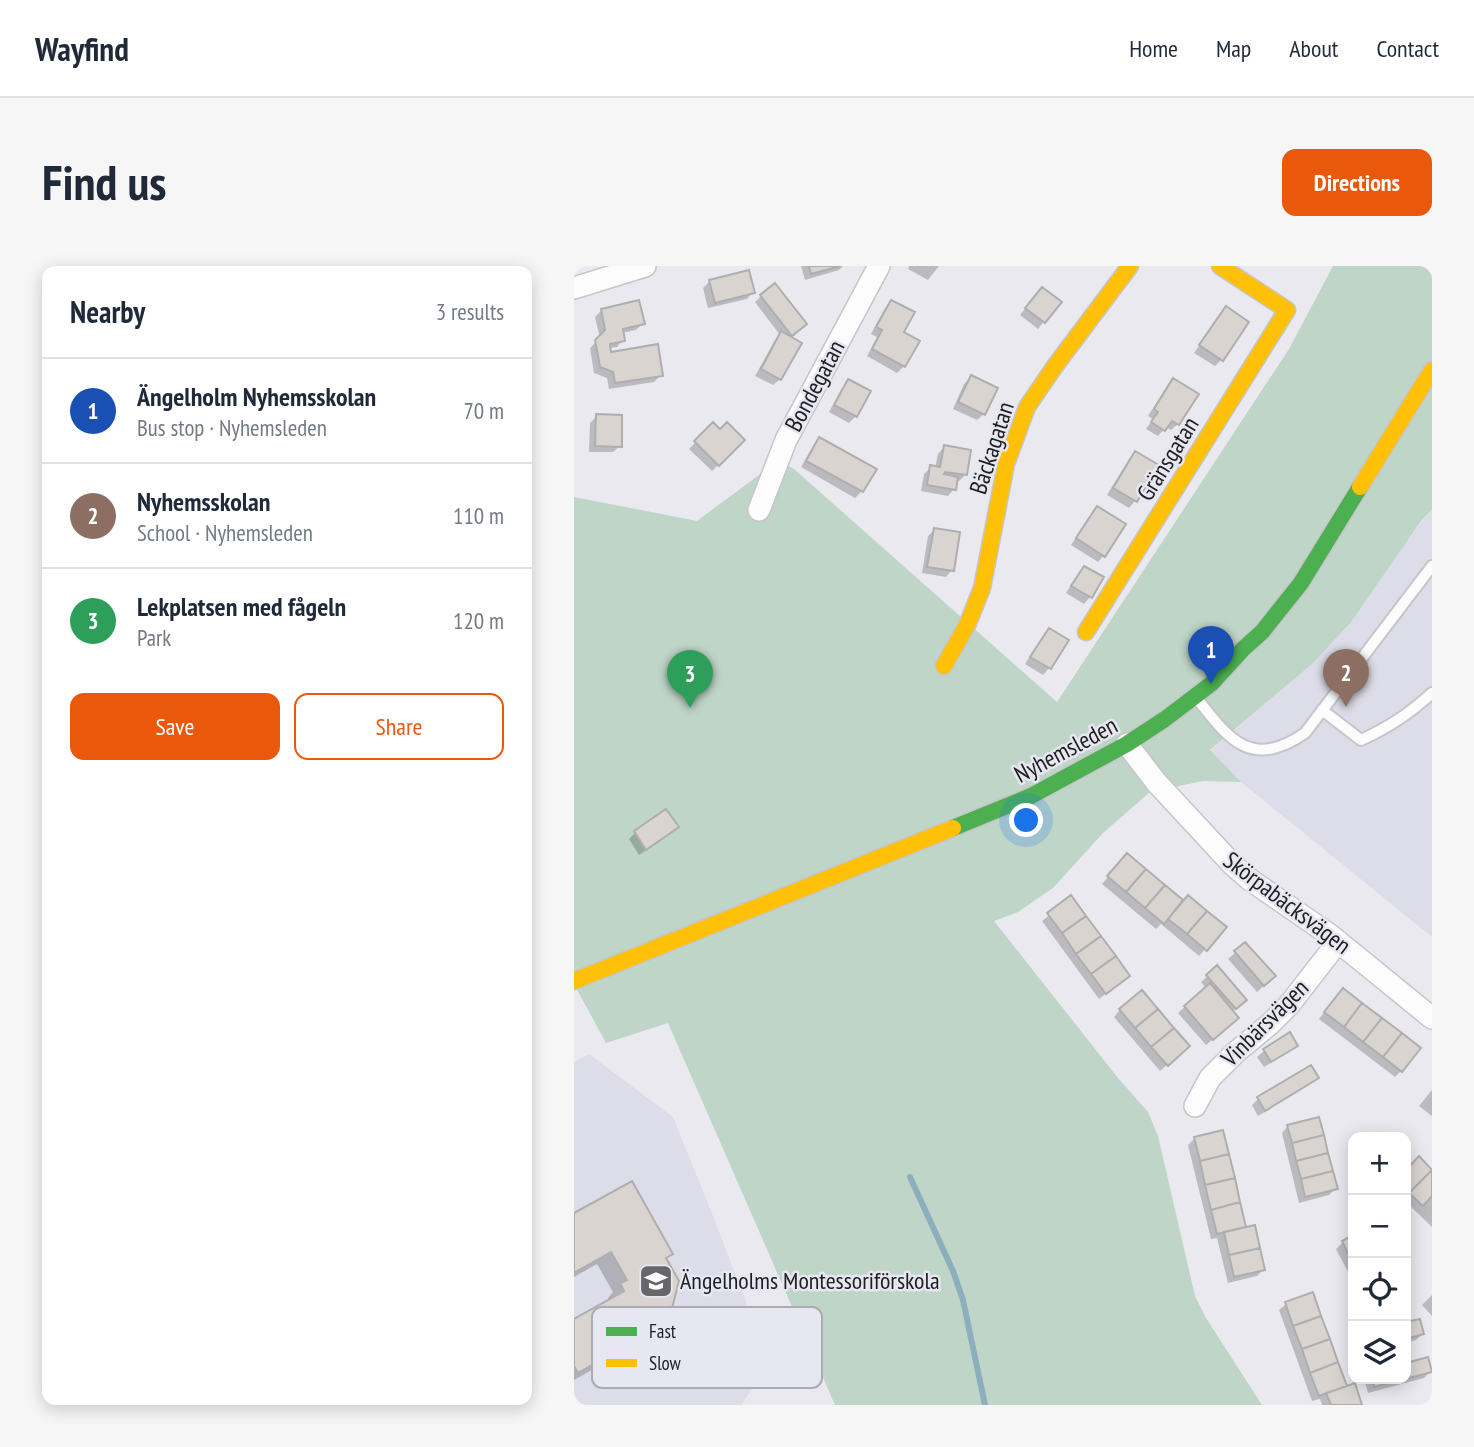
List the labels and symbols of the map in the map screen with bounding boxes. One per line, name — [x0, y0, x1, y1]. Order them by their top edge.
street label: Bondegatan — [778, 335, 851, 437]
street label: Bäckagatan — [962, 398, 1021, 498]
street label: Gränsgatan — [1130, 411, 1205, 507]
pin: 1 — [1188, 626, 1234, 684]
pin: 2 — [1323, 649, 1369, 707]
pin: 3 — [667, 650, 713, 708]
street label: Nyhemsleden — [1009, 709, 1123, 790]
your location — [1009, 803, 1043, 837]
street label: Skörpabäcksvägen — [1217, 844, 1357, 961]
street label: Vinbärsvägen — [1214, 972, 1315, 1074]
school or university icon: Ängelholms Montessoriförskola — [637, 1262, 675, 1300]
place label: Ängelholms Montessoriförskola — [680, 1265, 940, 1296]
legend — [592, 1307, 822, 1388]
text: Fast — [649, 1319, 677, 1343]
text: Slow — [649, 1351, 682, 1375]

